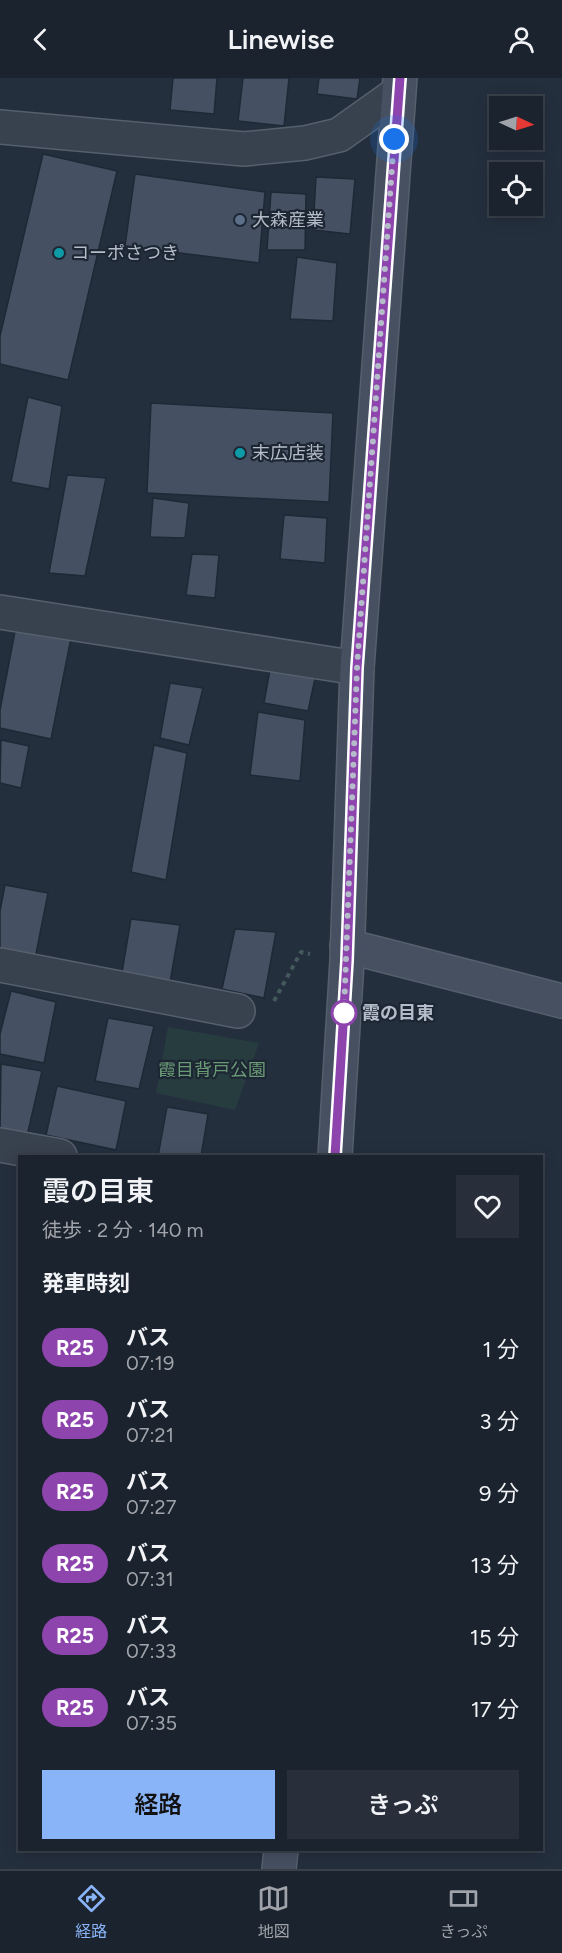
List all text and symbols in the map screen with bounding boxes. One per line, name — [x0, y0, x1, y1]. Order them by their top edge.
icon: back — [24, 23, 57, 56]
text: Linewise — [228, 23, 334, 56]
icon: person — [505, 23, 538, 56]
north arrow — [489, 96, 543, 150]
map controls — [489, 96, 543, 216]
your location — [379, 124, 409, 154]
button: locate — [489, 162, 543, 216]
place label: 大森産業 — [252, 209, 324, 231]
marker: 大森産業 — [233, 213, 247, 227]
place label: コーポさつき — [71, 242, 179, 264]
marker: コーポさつき — [52, 246, 66, 260]
place label: 末広店装 — [252, 442, 324, 464]
marker: 末広店装 — [233, 446, 247, 460]
marker: 霞の目東 — [331, 1000, 357, 1026]
place label: 霞の目東 — [362, 1002, 434, 1024]
park label: 霞目背戸公園 — [158, 1059, 266, 1081]
text: 霞の目東 — [42, 1174, 154, 1208]
button: heart — [456, 1175, 519, 1238]
text: 徒歩 · 2 分 · 140 m — [42, 1218, 204, 1242]
text: 発車時刻 — [42, 1270, 130, 1297]
text: バス — [126, 1324, 170, 1351]
text: R25 — [56, 1335, 94, 1360]
text: 1 分 — [482, 1336, 519, 1363]
text: 07:19 — [126, 1351, 174, 1375]
text: バス — [126, 1396, 170, 1423]
text: R25 — [56, 1407, 94, 1432]
text: 3 分 — [480, 1408, 519, 1435]
text: 07:21 — [126, 1423, 174, 1447]
text: バス — [126, 1468, 170, 1495]
text: R25 — [56, 1479, 94, 1504]
text: 9 分 — [479, 1480, 519, 1507]
text: 07:27 — [126, 1495, 177, 1519]
text: バス — [126, 1540, 170, 1567]
text: R25 — [56, 1551, 94, 1576]
text: 13 分 — [471, 1552, 519, 1579]
text: 07:31 — [126, 1567, 174, 1591]
text: バス — [126, 1612, 170, 1639]
text: R25 — [56, 1623, 94, 1648]
text: 15 分 — [470, 1624, 519, 1651]
text: 07:33 — [126, 1639, 176, 1663]
text: バス — [126, 1684, 170, 1711]
text: R25 — [56, 1695, 94, 1720]
text: 17 分 — [471, 1696, 519, 1723]
text: 07:35 — [126, 1711, 177, 1735]
button: 経路 — [42, 1770, 275, 1839]
button: きっぷ — [287, 1770, 519, 1839]
tab: 経路 — [75, 1882, 108, 1942]
tab: 地図 — [257, 1882, 290, 1942]
tab: きっぷ — [440, 1882, 487, 1942]

